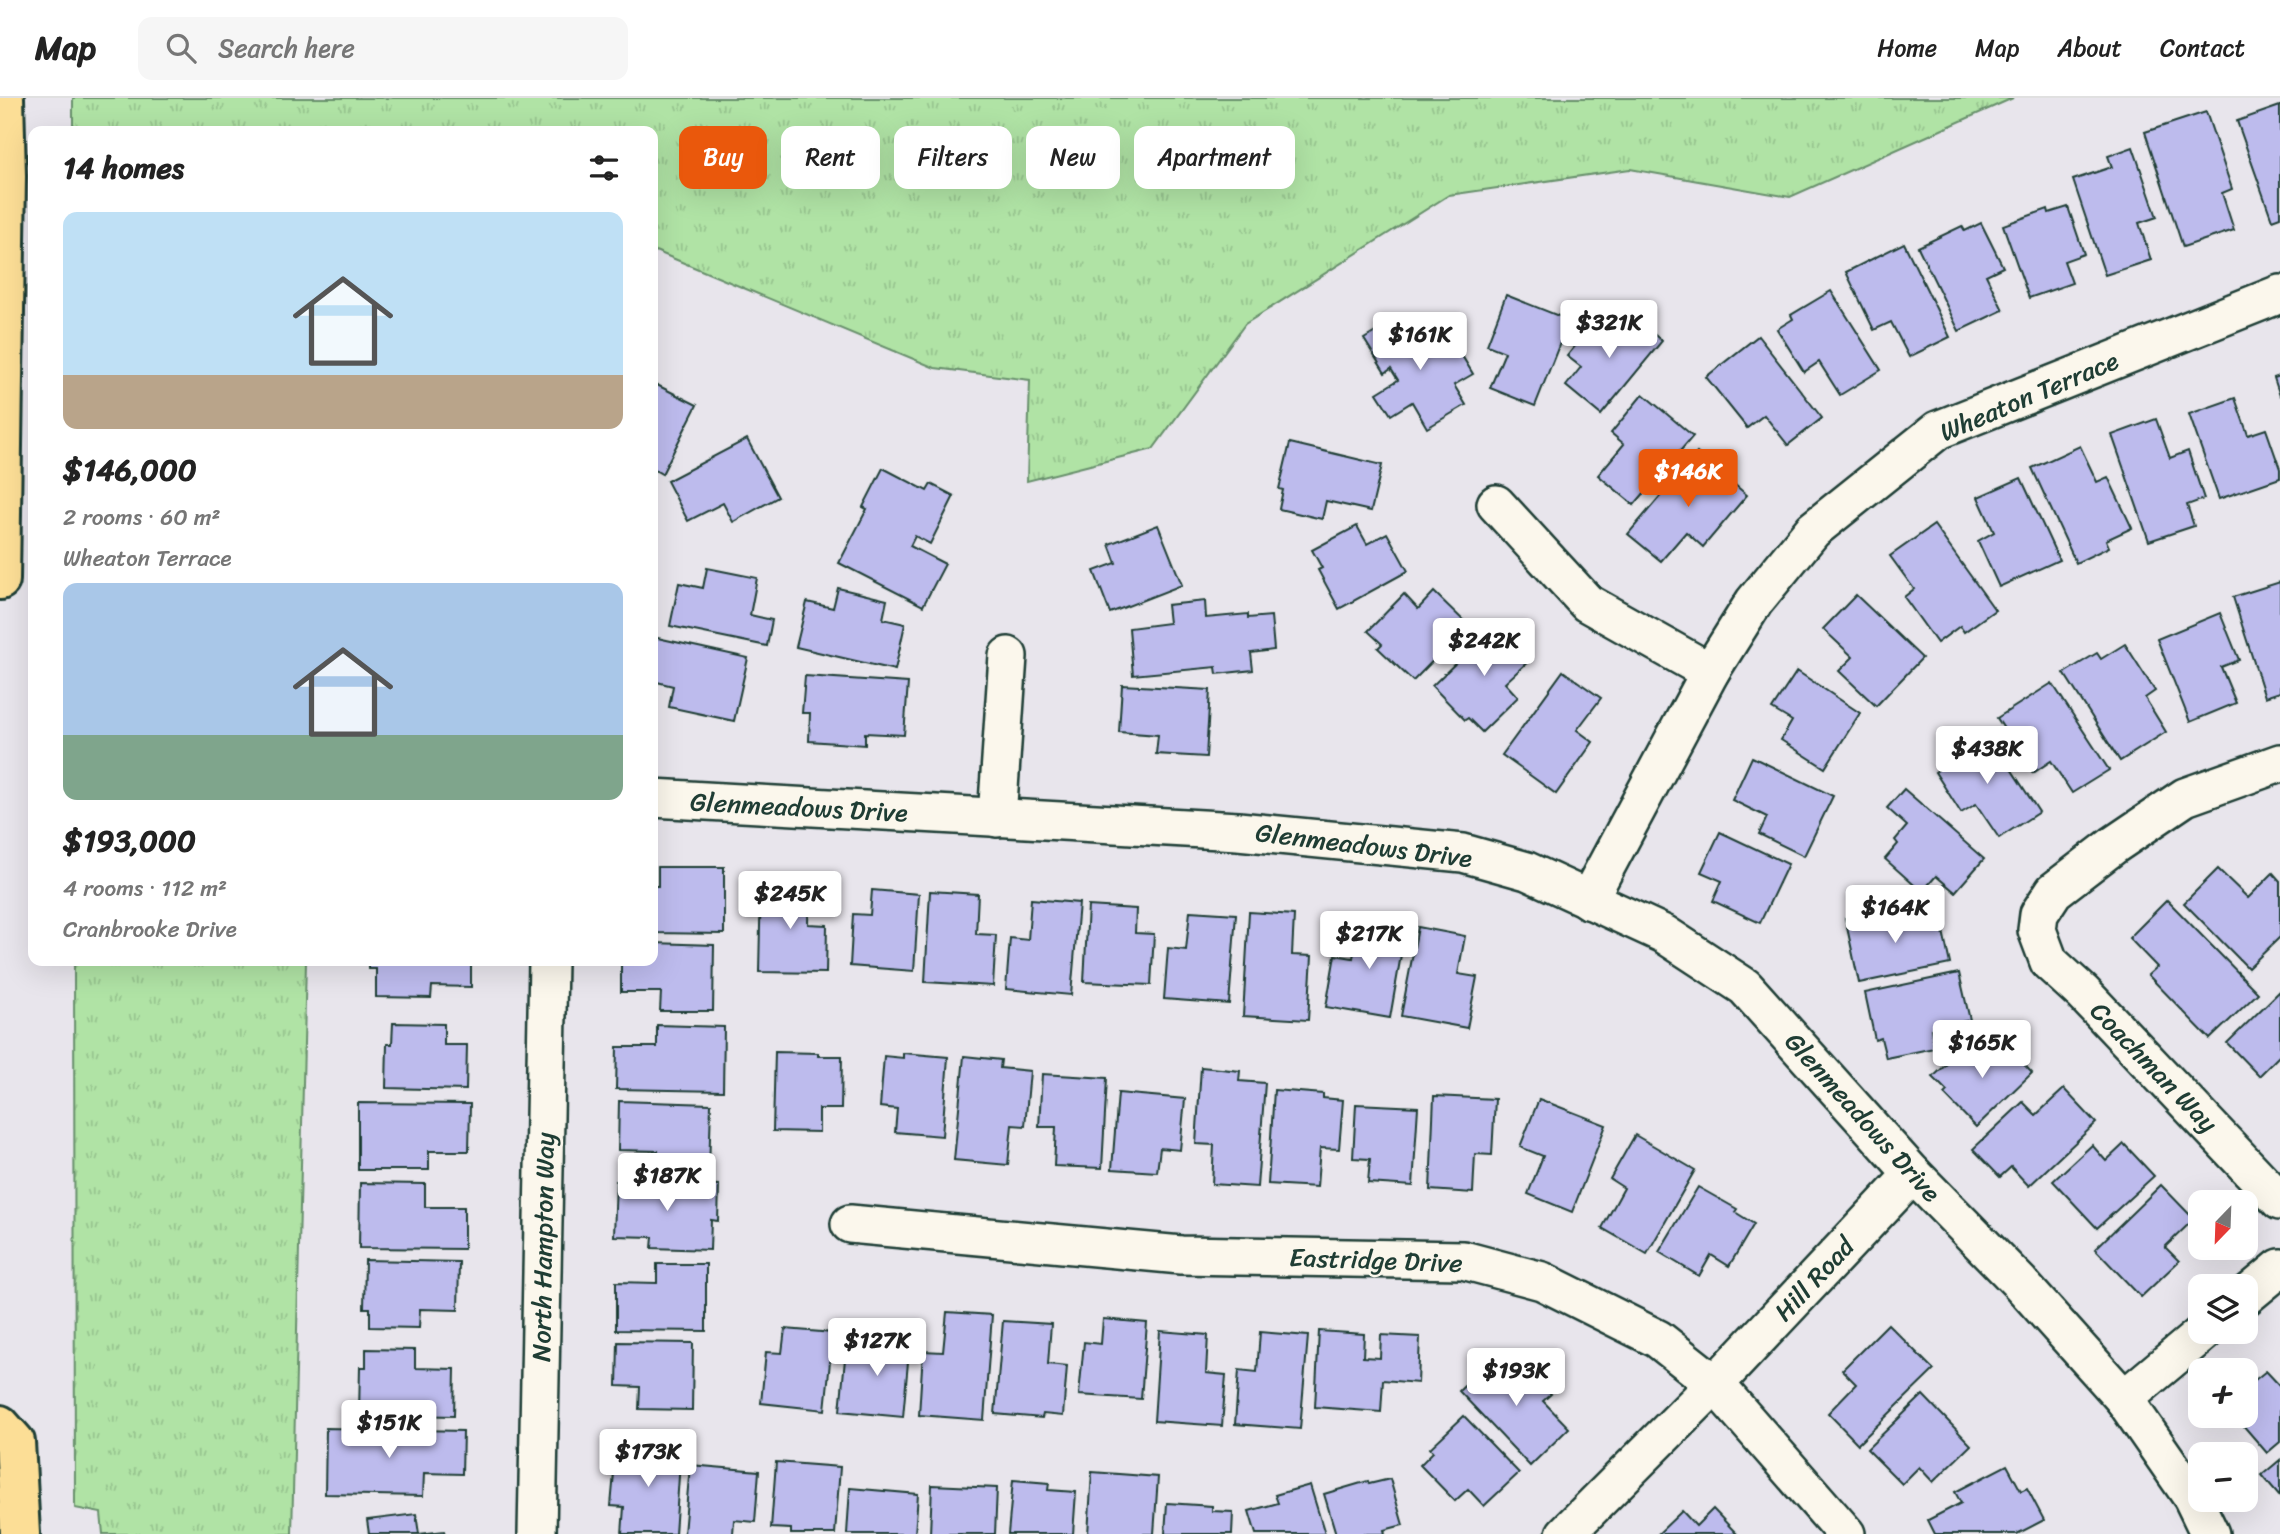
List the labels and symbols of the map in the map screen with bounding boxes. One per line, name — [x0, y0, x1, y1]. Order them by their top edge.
pin: $321K — [1560, 300, 1658, 360]
pin: $161K — [1371, 313, 1469, 372]
street label: Wheaton Terrace — [1932, 337, 2126, 454]
pin: $146K — [1639, 450, 1737, 509]
pin: $242K — [1435, 618, 1533, 678]
pin: $438K — [1938, 726, 2036, 786]
street label: Glenmeadows Drive — [689, 778, 909, 836]
street label: Glenmeadows Drive — [1253, 809, 1475, 881]
pin: $245K — [741, 872, 839, 931]
pin: $164K — [1846, 886, 1944, 945]
pin: $217K — [1320, 912, 1418, 971]
street label: Coachman Way — [2079, 990, 2230, 1144]
pin: $165K — [1933, 1020, 2031, 1080]
street label: Glenmeadows Drive — [1773, 1021, 1953, 1214]
street label: North Hampton Way — [518, 1131, 568, 1362]
pin: $187K — [618, 1154, 716, 1213]
north arrow — [2188, 1190, 2258, 1260]
street label: Hill Road — [1762, 1224, 1867, 1332]
street label: Eastridge Drive — [1288, 1234, 1464, 1286]
pin: $127K — [828, 1318, 926, 1378]
pin: $193K — [1467, 1348, 1565, 1408]
pin: $151K — [340, 1400, 438, 1460]
pin: $173K — [599, 1430, 697, 1489]

